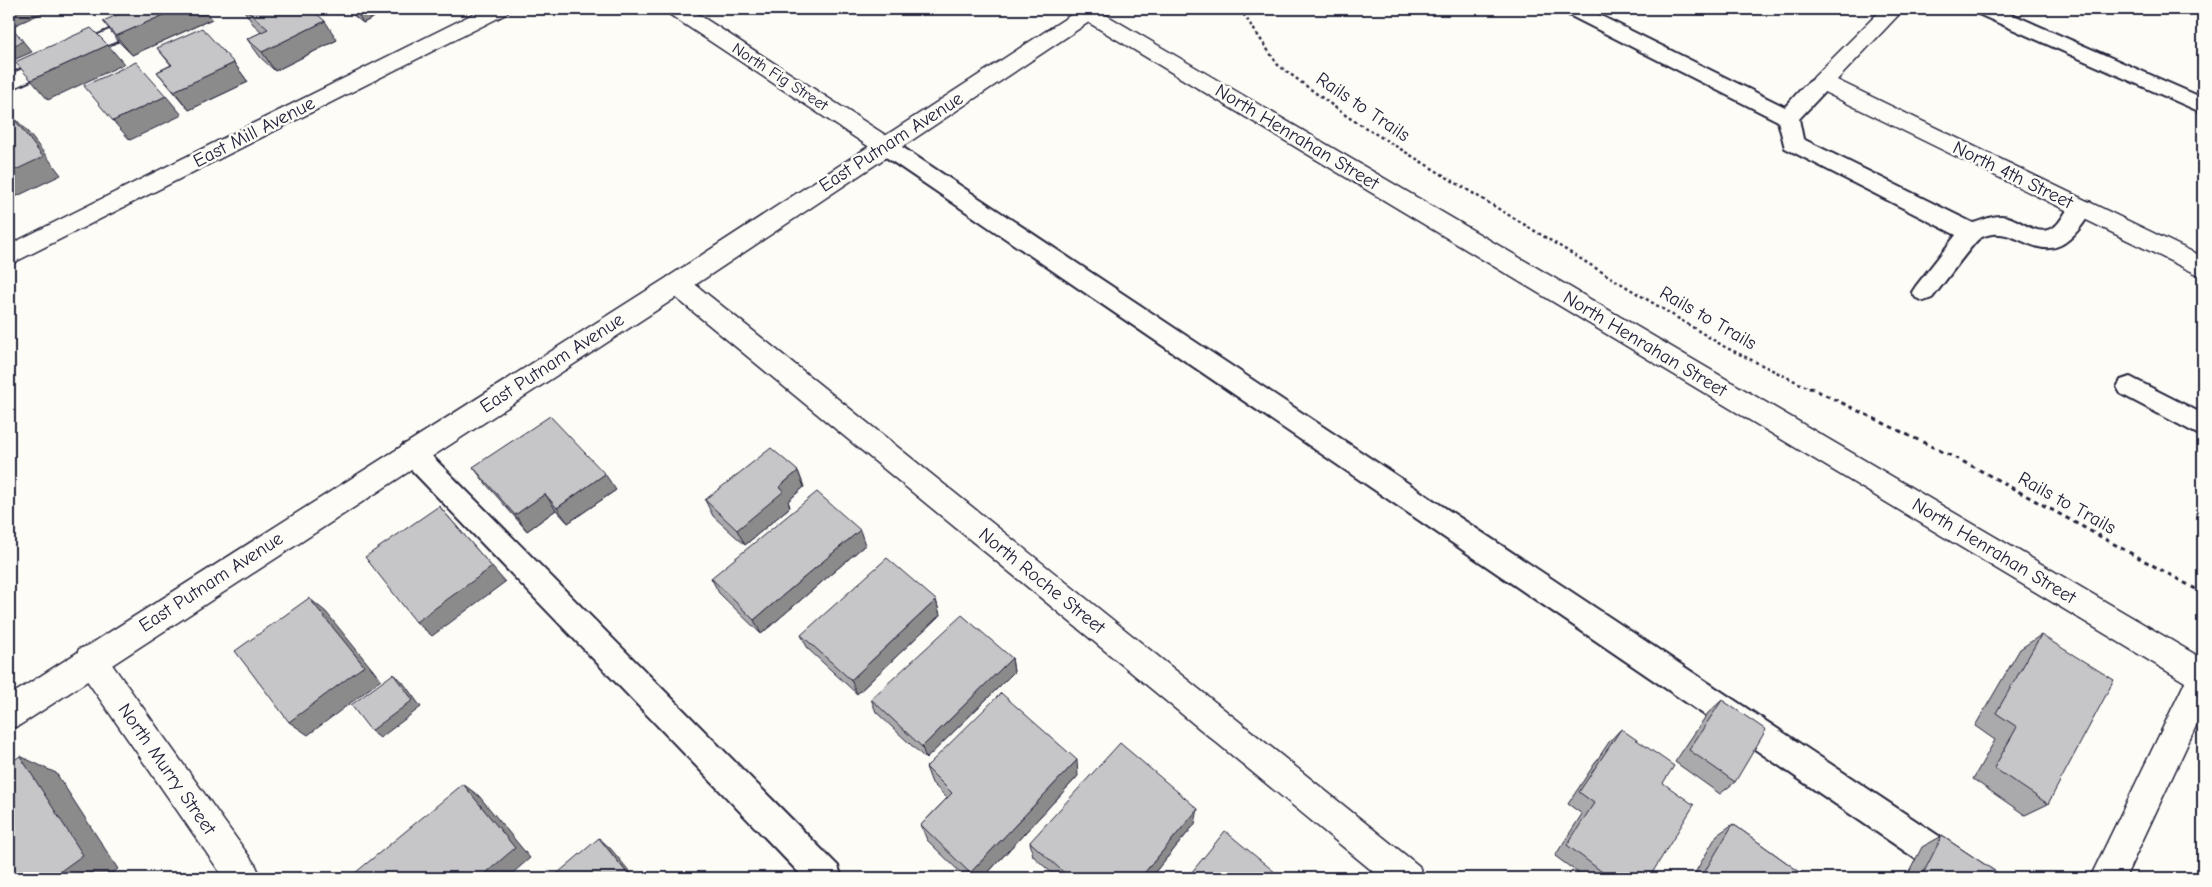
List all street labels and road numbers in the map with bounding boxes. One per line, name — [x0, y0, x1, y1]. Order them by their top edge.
street label: North Fig Street — [729, 39, 832, 115]
street label: Rails to Trails — [1312, 68, 1414, 146]
street label: North Henrahan Street — [1211, 79, 1383, 195]
street label: East Putnam Avenue — [815, 87, 967, 197]
street label: East Mill Avenue — [189, 92, 319, 172]
street label: North 4th Street — [1949, 136, 2077, 214]
street label: Rails to Trails — [1656, 281, 1760, 355]
street label: North Henrahan Street — [1559, 286, 1731, 402]
street label: East Putnam Avenue — [476, 308, 628, 418]
street label: Rails to Trails — [2014, 467, 2120, 539]
street label: North Henrahan Street — [1908, 493, 2080, 609]
street label: North Roche Street — [974, 523, 1110, 639]
street label: East Putnam Avenue — [135, 527, 287, 637]
street label: North Murry Street — [113, 699, 221, 839]

